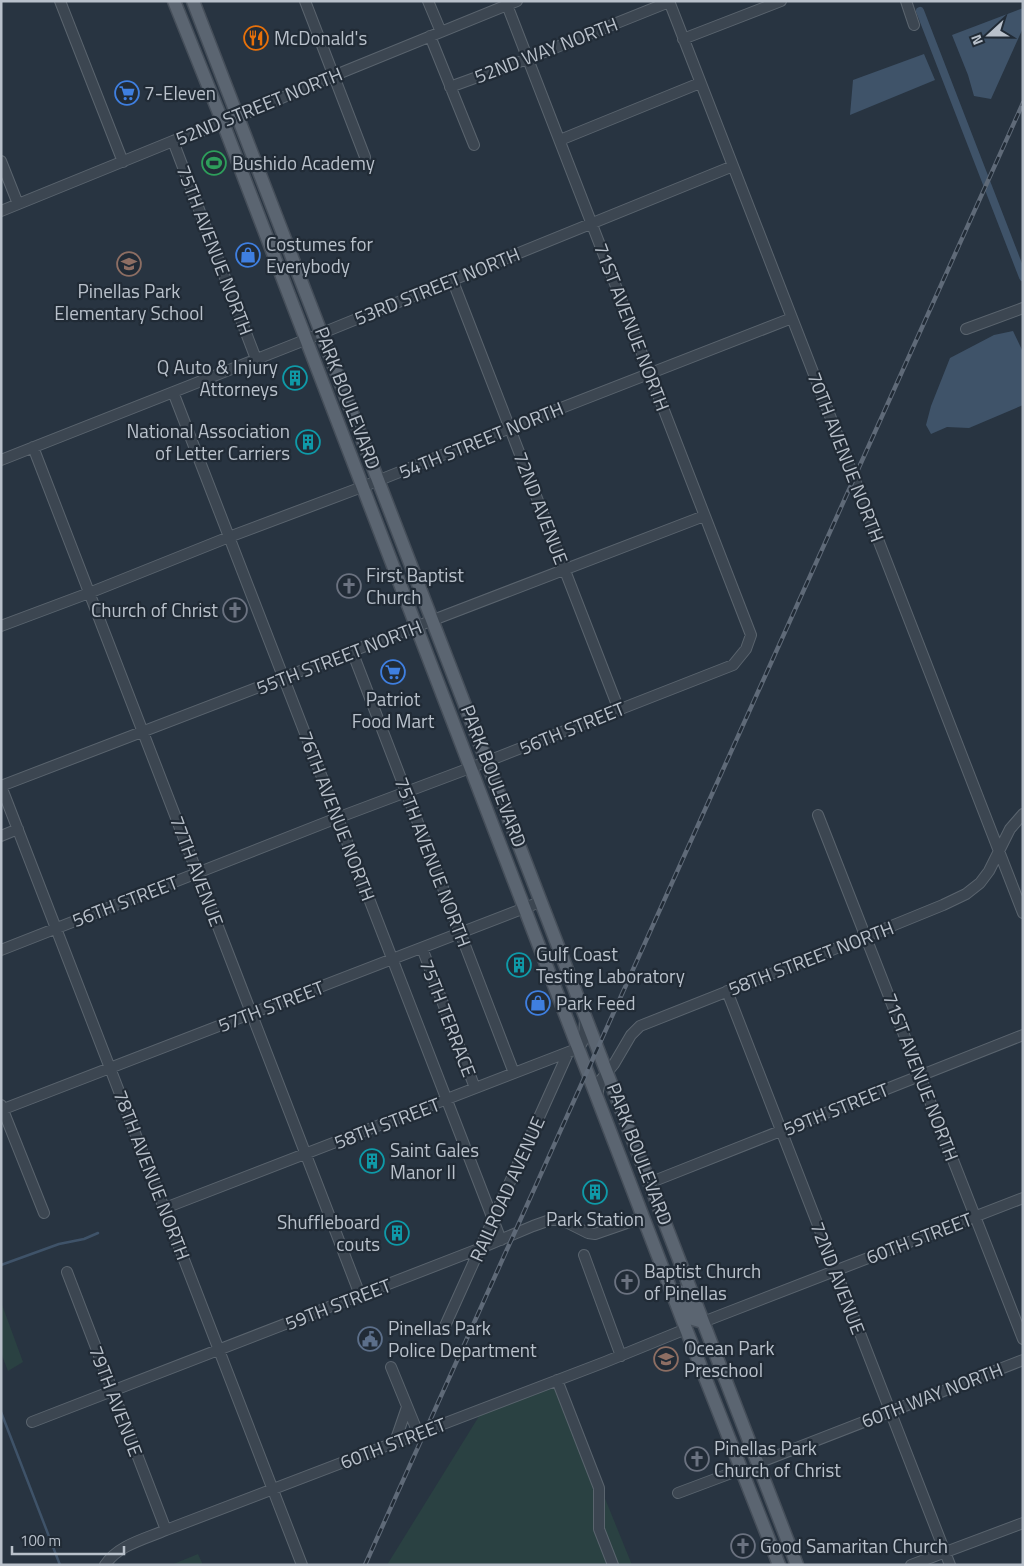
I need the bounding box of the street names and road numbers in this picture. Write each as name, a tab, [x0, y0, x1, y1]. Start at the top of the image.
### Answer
street label: 52ND WAY NORTH	[470, 9, 622, 90]
street label: 52ND STREET NORTH	[171, 59, 347, 152]
street label: 75TH AVENUE NORTH	[170, 161, 261, 339]
street label: 53RD STREET NORTH	[350, 239, 524, 332]
street label: 71ST AVENUE NORTH	[587, 239, 678, 415]
street label: PARK BOULEVARD	[308, 322, 389, 473]
street label: 70TH AVENUE NORTH	[801, 368, 892, 546]
street label: 54TH STREET NORTH	[394, 393, 567, 486]
street label: 72ND AVENUE	[507, 447, 576, 568]
street label: 55TH STREET NORTH	[252, 612, 426, 701]
street label: 56TH STREET	[515, 693, 629, 762]
street label: PARK BOULEVARD	[454, 700, 535, 851]
street label: 76TH AVENUE NORTH	[292, 727, 383, 905]
street label: 75TH AVENUE NORTH	[388, 773, 479, 951]
street label: 77TH AVENUE	[163, 811, 232, 930]
street label: 56TH STREET	[68, 867, 182, 934]
street label: 58TH STREET NORTH	[724, 913, 898, 1002]
street label: 75TH TERRACE	[413, 955, 484, 1081]
street label: 57TH STREET	[214, 972, 328, 1039]
street label: 71ST AVENUE NORTH	[876, 989, 967, 1165]
street label: 59TH STREET	[779, 1074, 893, 1143]
street label: PARK BOULEVARD	[600, 1078, 681, 1229]
street label: 78TH AVENUE NORTH	[107, 1086, 198, 1264]
street label: 58TH STREET	[330, 1089, 444, 1156]
street label: RAILROAD AVENUE	[461, 1111, 552, 1266]
street label: 60TH STREET	[862, 1204, 976, 1271]
street label: 72ND AVENUE	[804, 1217, 873, 1338]
street label: 59TH STREET	[281, 1270, 395, 1337]
street label: 79TH AVENUE	[82, 1341, 151, 1460]
street label: 60TH WAY NORTH	[857, 1354, 1007, 1435]
street label: 60TH STREET	[336, 1409, 450, 1476]

